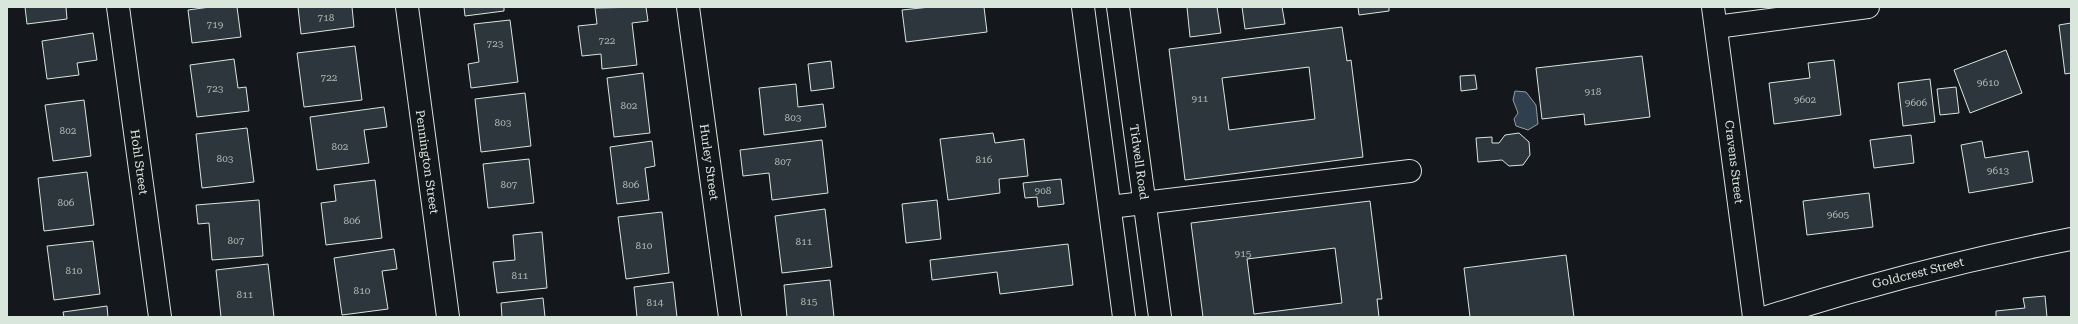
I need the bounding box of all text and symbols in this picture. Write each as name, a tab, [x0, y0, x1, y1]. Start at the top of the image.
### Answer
house number: 718	[318, 12, 335, 23]
house number: 719	[207, 19, 224, 30]
house number: 722	[599, 35, 616, 46]
house number: 723	[487, 38, 504, 49]
house number: 722	[321, 72, 338, 83]
house number: 9610	[1977, 77, 2000, 88]
house number: 723	[207, 83, 224, 94]
house number: 918	[1585, 86, 1602, 97]
house number: 911	[1192, 93, 1209, 104]
house number: 9602	[1794, 94, 1817, 105]
house number: 9606	[1905, 97, 1928, 108]
house number: 802	[621, 100, 638, 111]
street label: Pennington Street	[413, 109, 441, 215]
house number: 803	[785, 112, 802, 123]
house number: 803	[495, 117, 512, 128]
street label: Cravens Street	[1722, 120, 1746, 205]
street label: Hurley Street	[697, 123, 721, 202]
street label: Tidwell Road	[1127, 124, 1151, 201]
house number: 802	[60, 125, 77, 136]
street label: Hohl Street	[127, 128, 151, 196]
house number: 802	[332, 141, 349, 152]
house number: 803	[217, 153, 234, 164]
house number: 816	[976, 154, 993, 165]
house number: 807	[775, 156, 792, 167]
house number: 9613	[1987, 165, 2010, 176]
house number: 807	[501, 179, 518, 190]
house number: 806	[623, 179, 640, 190]
house number: 908	[1035, 185, 1052, 196]
house number: 806	[58, 197, 75, 208]
house number: 9605	[1827, 209, 1850, 220]
house number: 806	[344, 215, 361, 226]
house number: 807	[228, 235, 245, 246]
house number: 811	[796, 236, 813, 247]
house number: 810	[636, 240, 653, 251]
house number: 915	[1235, 248, 1252, 259]
street label: Goldcrest Street	[1871, 255, 1966, 291]
house number: 810	[66, 265, 83, 276]
house number: 811	[512, 270, 529, 281]
house number: 810	[354, 285, 371, 296]
house number: 811	[237, 289, 254, 300]
house number: 815	[801, 296, 818, 307]
house number: 814	[647, 297, 664, 308]

